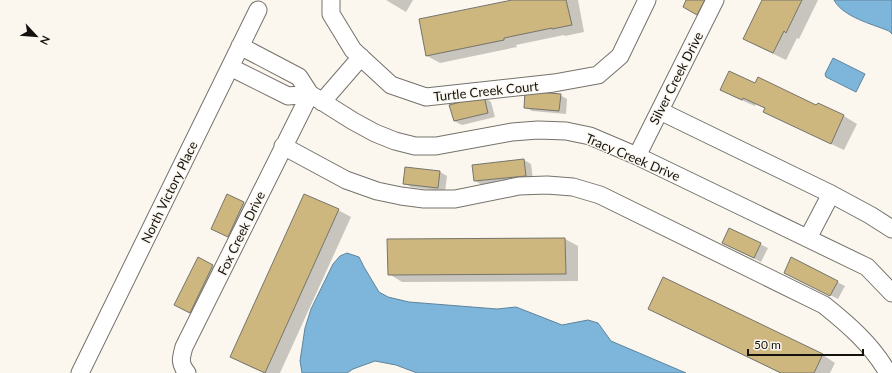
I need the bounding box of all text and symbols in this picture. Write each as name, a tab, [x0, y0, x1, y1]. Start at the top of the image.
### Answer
north arrow	[16, 16, 56, 56]
street label: Silver Creek Drive	[646, 29, 706, 127]
text: N	[38, 34, 53, 47]
street label: Turtle Creek Court	[433, 77, 540, 104]
street label: Tracy Creek Drive	[583, 130, 683, 184]
street label: North Victory Place	[137, 138, 201, 246]
street label: Fox Creek Drive	[214, 188, 268, 278]
scale bar	[748, 331, 863, 357]
text: 50 m	[754, 337, 781, 352]

